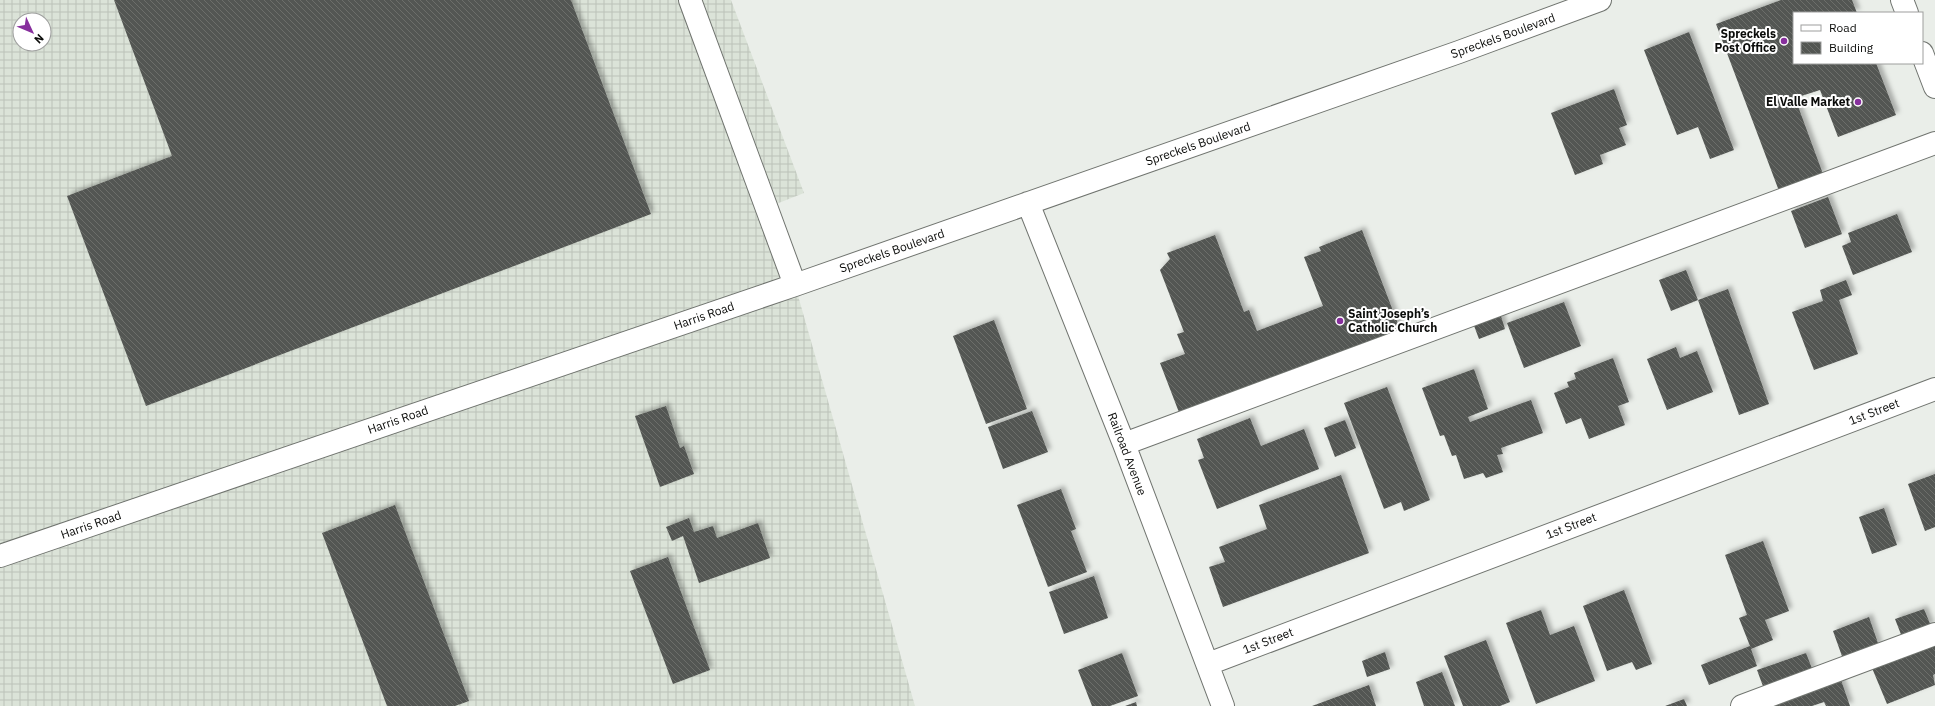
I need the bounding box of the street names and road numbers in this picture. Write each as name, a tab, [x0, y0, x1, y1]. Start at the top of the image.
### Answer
street label: Spreckels Boulevard	[1448, 10, 1557, 61]
street label: Spreckels Boulevard	[1143, 118, 1252, 169]
street label: Spreckels Boulevard	[837, 225, 946, 276]
street label: Harris Road	[672, 298, 736, 333]
street label: 1st Street	[1846, 395, 1901, 428]
street label: Harris Road	[366, 402, 430, 437]
street label: Railroad Avenue	[1105, 410, 1150, 498]
street label: Harris Road	[59, 507, 123, 542]
street label: 1st Street	[1543, 509, 1598, 542]
street label: 1st Street	[1240, 624, 1295, 657]

